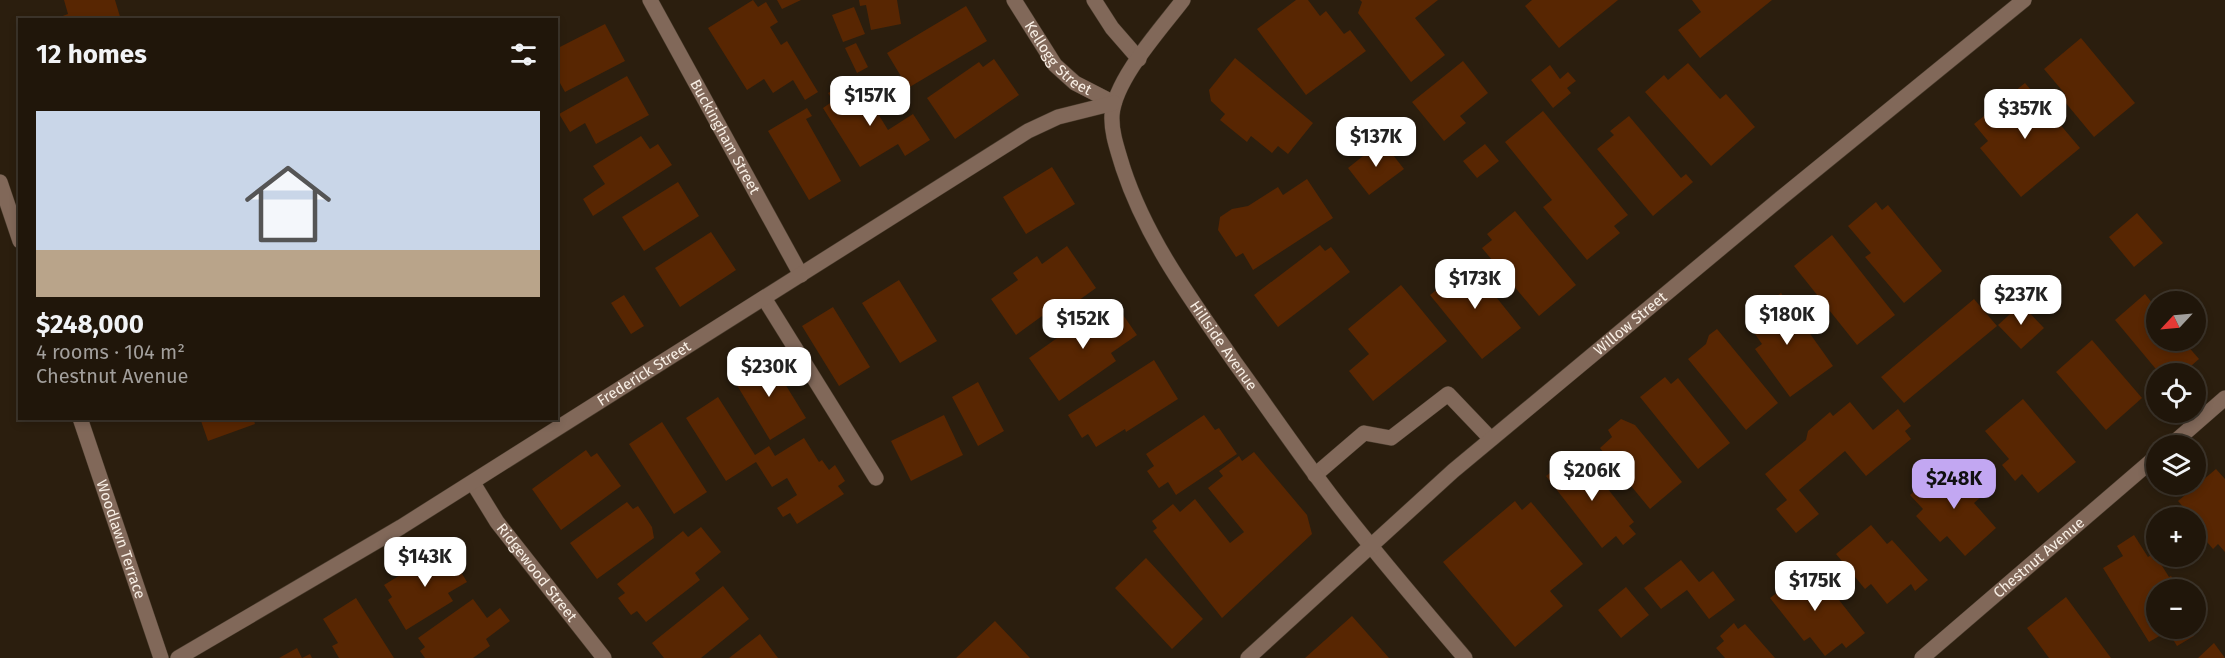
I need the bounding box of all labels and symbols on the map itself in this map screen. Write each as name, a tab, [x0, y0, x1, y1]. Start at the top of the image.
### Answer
street label: Kellogg Street	[1021, 18, 1095, 99]
street label: Buckingham Street	[686, 76, 764, 198]
pin: $157K	[828, 76, 912, 127]
pin: $357K	[1983, 89, 2067, 140]
pin: $137K	[1334, 117, 1418, 168]
pin: $173K	[1433, 259, 1517, 310]
pin: $237K	[1979, 275, 2063, 326]
street label: Willow Street	[1590, 288, 1671, 359]
north arrow	[2146, 291, 2206, 351]
pin: $180K	[1745, 295, 1829, 346]
street label: Hillside Avenue	[1186, 297, 1261, 394]
pin: $152K	[1041, 299, 1125, 350]
street label: Frederick Street	[594, 337, 695, 410]
pin: $230K	[727, 347, 811, 398]
pin: $206K	[1550, 451, 1634, 502]
pin: $248K	[1912, 459, 1996, 510]
street label: Woodlawn Terrace	[93, 478, 149, 601]
street label: Chestnut Avenue	[1990, 513, 2088, 602]
street label: Ridgewood Street	[493, 520, 581, 626]
pin: $143K	[383, 537, 467, 588]
pin: $175K	[1773, 561, 1857, 612]

